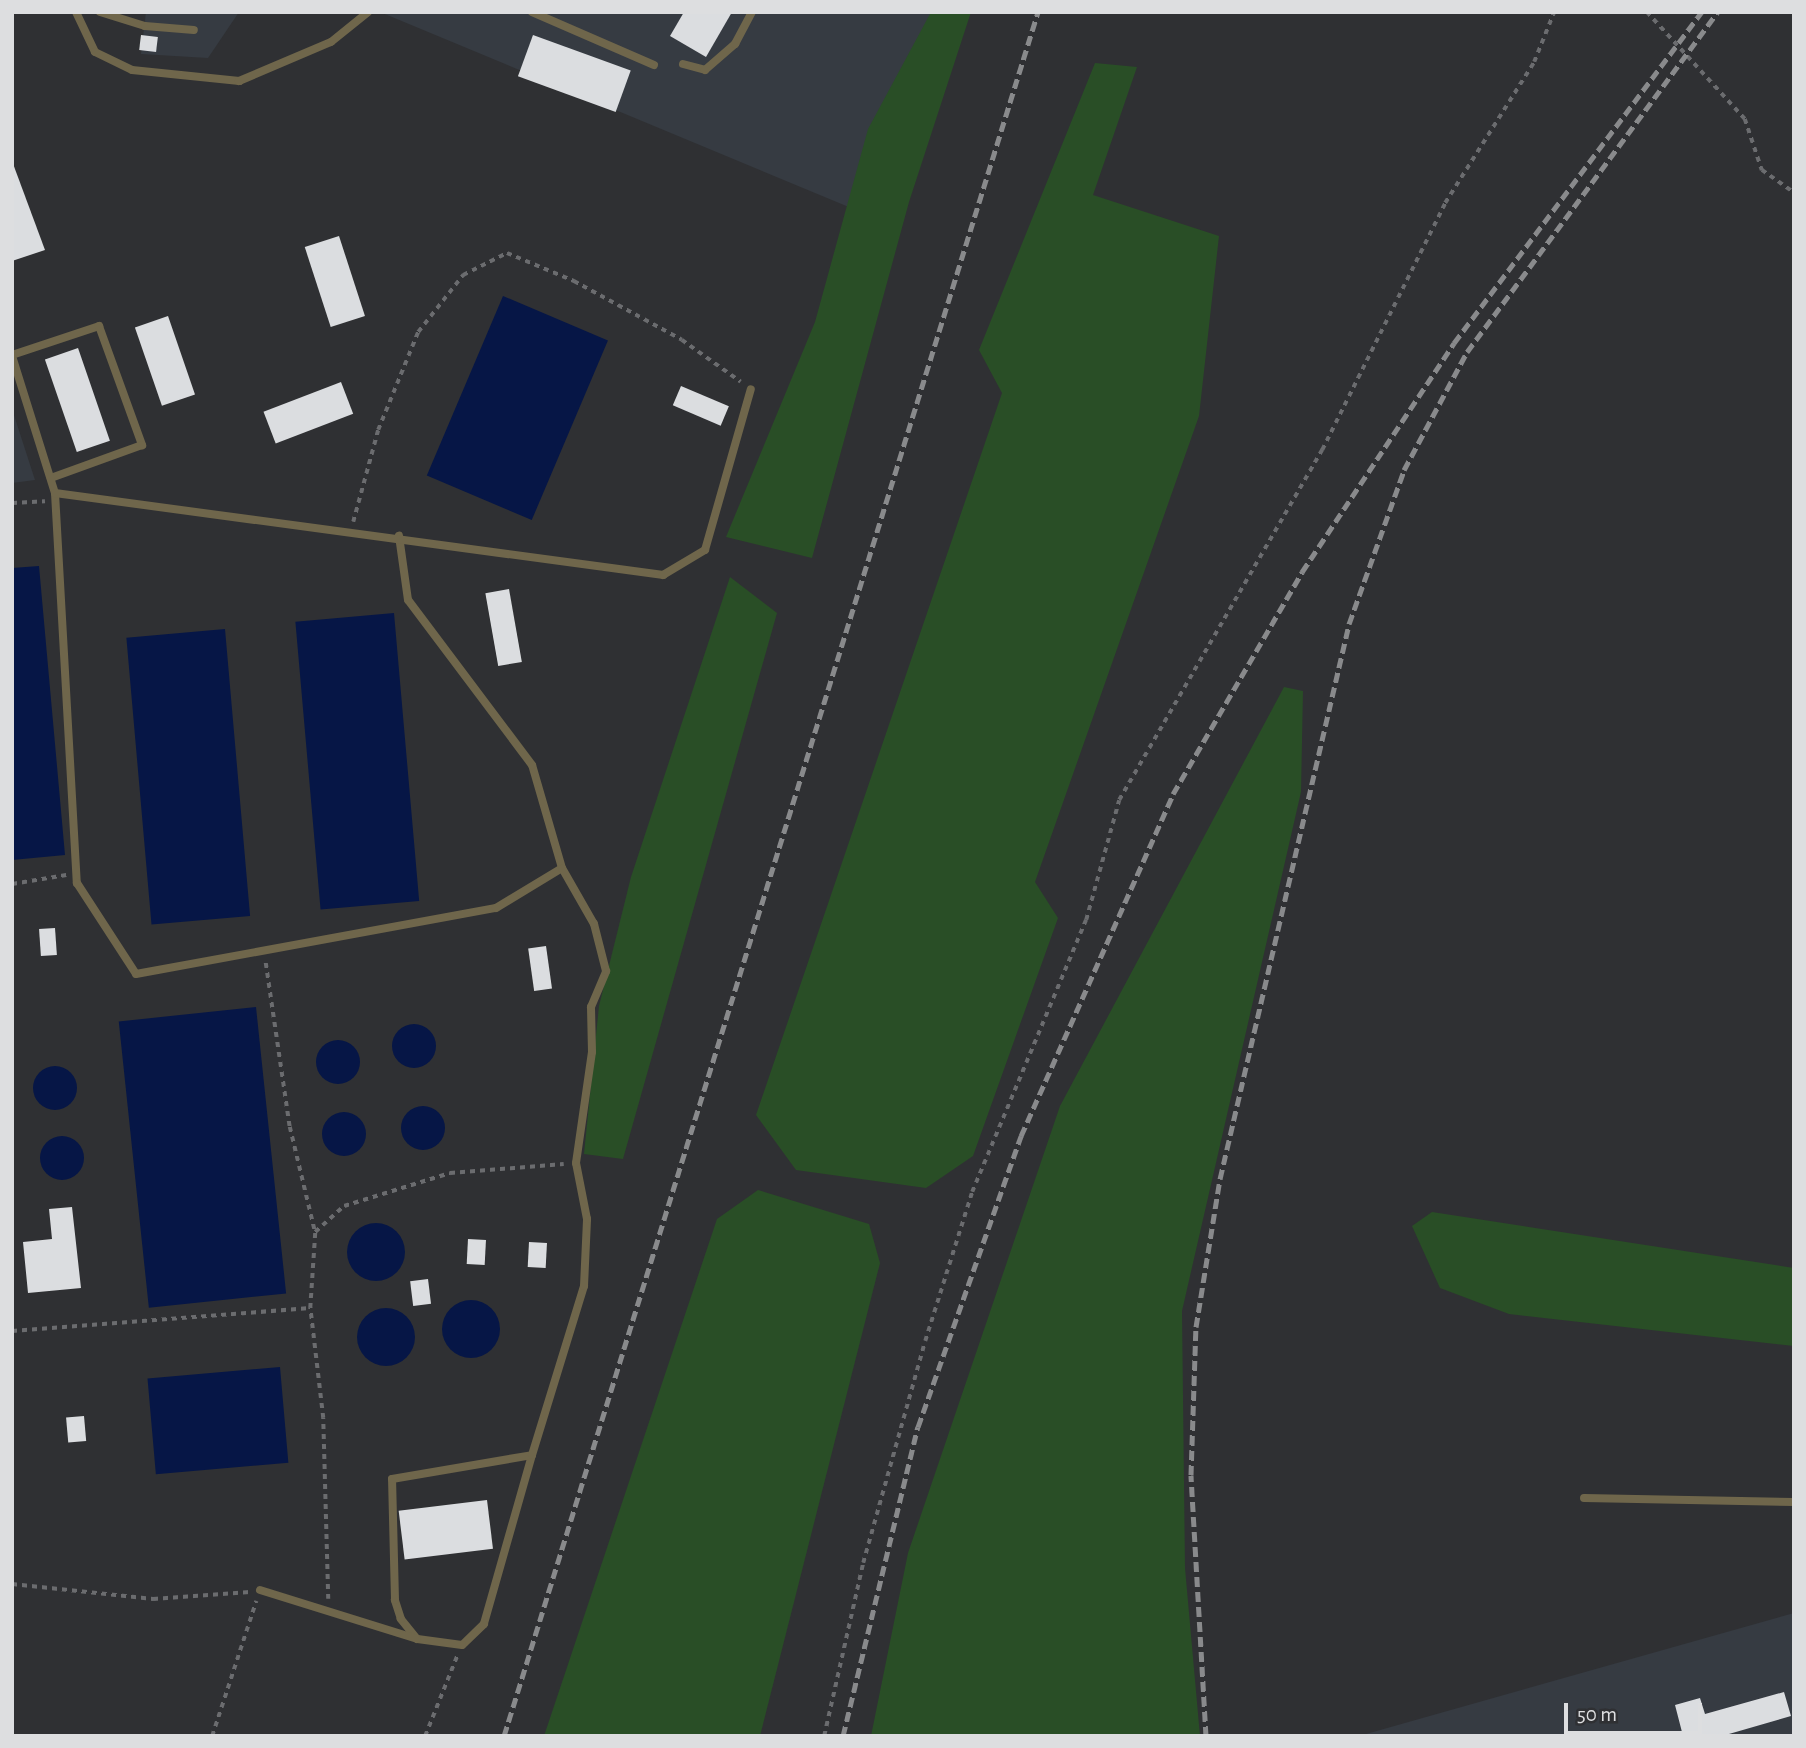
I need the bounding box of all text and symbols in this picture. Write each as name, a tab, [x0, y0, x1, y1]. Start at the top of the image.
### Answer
scale bar	[1568, 1688, 1706, 1732]
text: 50 m	[1577, 1704, 1617, 1725]

